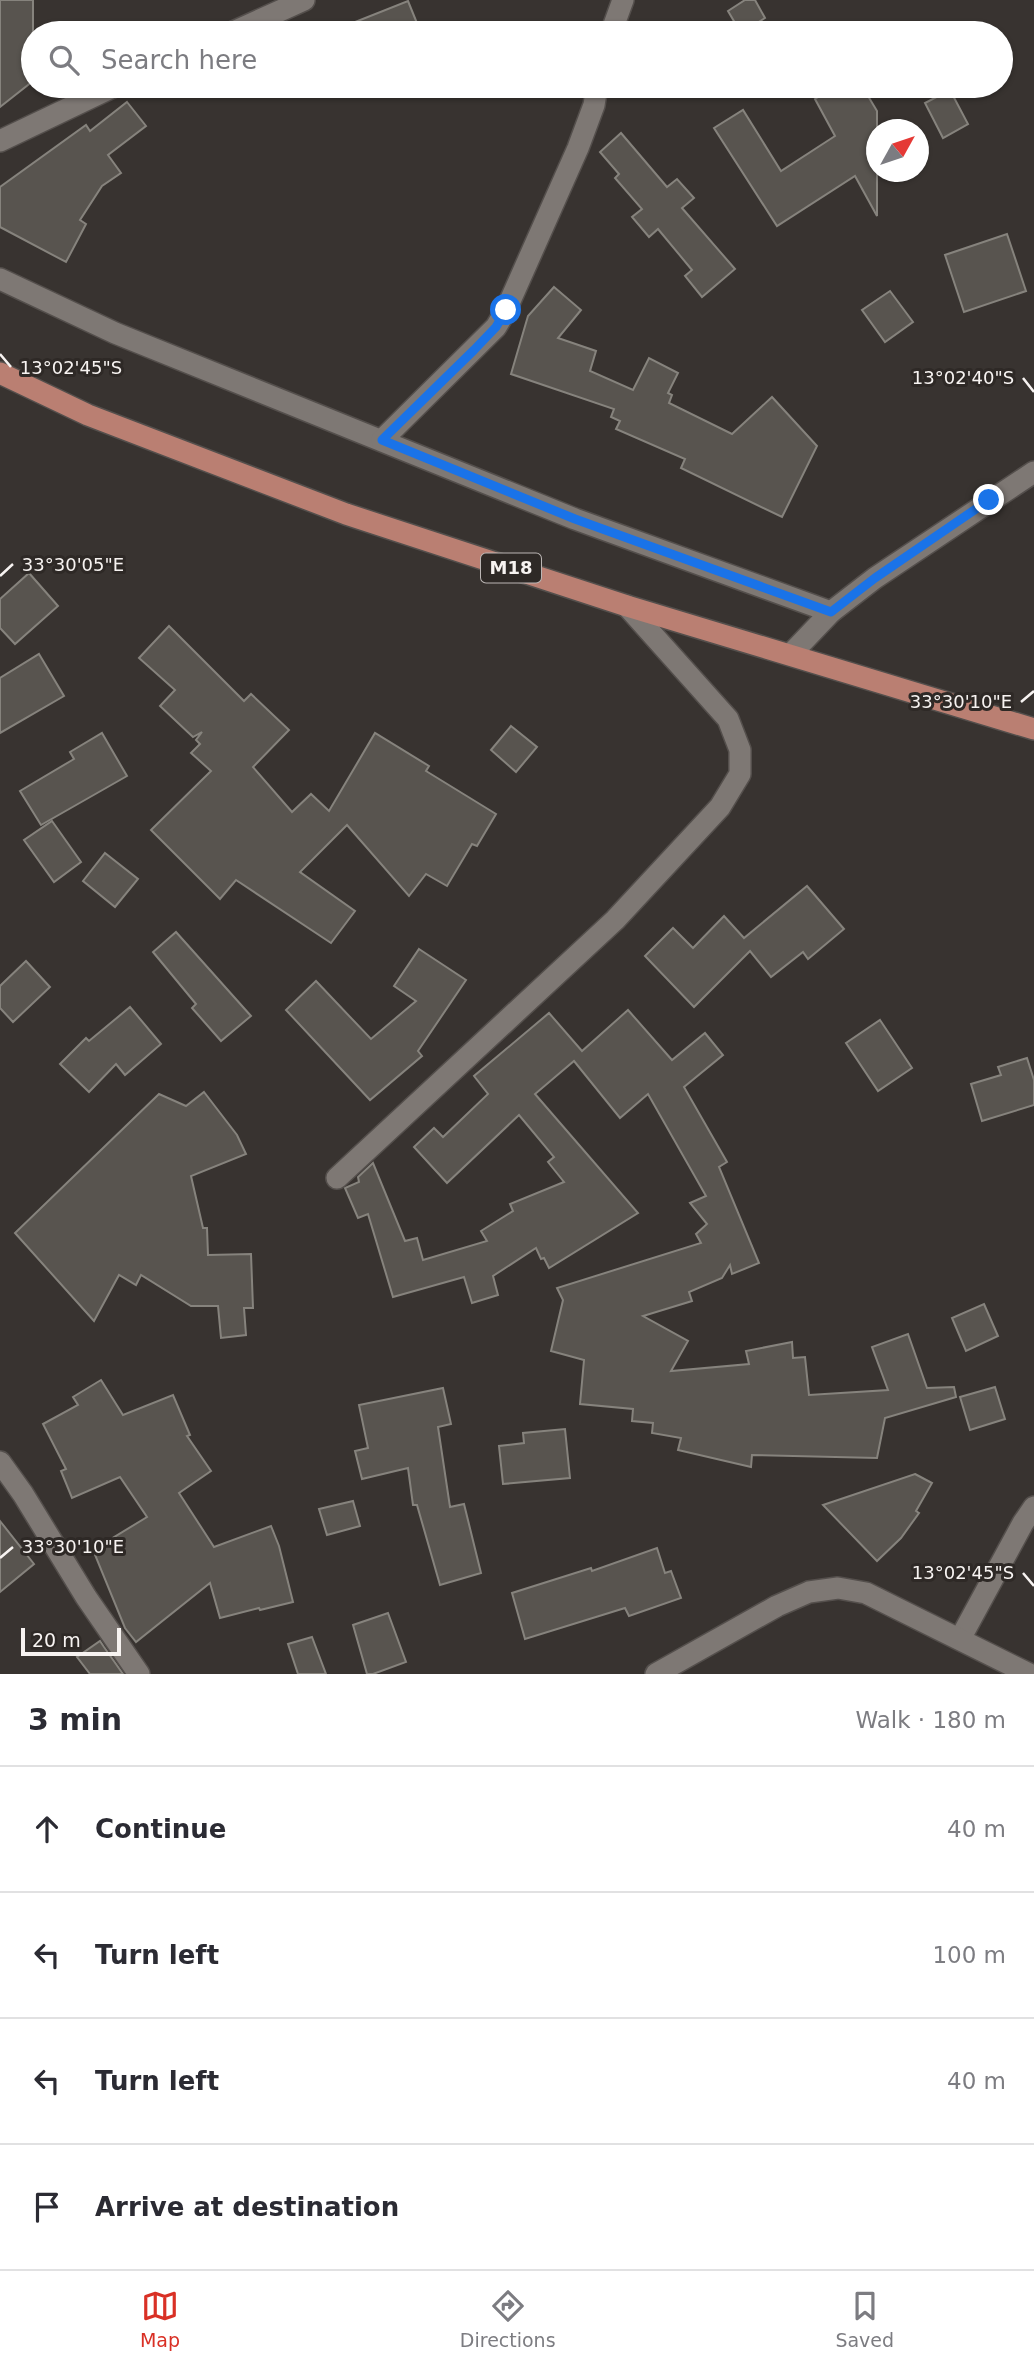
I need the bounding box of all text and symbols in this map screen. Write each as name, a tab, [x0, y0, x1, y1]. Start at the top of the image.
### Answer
search box	[21, 21, 1013, 98]
icon: search	[45, 41, 83, 79]
text: Search here	[101, 45, 257, 75]
north arrow	[866, 119, 929, 182]
route start	[490, 294, 521, 325]
text: 13°02'45"S	[20, 357, 122, 378]
text: 13°02'40"S	[912, 367, 1014, 388]
route end	[973, 484, 1004, 515]
text: 33°30'05"E	[22, 554, 124, 575]
road number: M18	[481, 554, 541, 582]
text: 33°30'10"E	[910, 691, 1012, 712]
text: 33°30'10"E	[22, 1536, 124, 1557]
text: 13°02'45"S	[912, 1562, 1014, 1583]
scale bar	[21, 1625, 121, 1657]
text: 20 m	[32, 1629, 81, 1651]
text: 3 min	[28, 1702, 122, 1737]
text: Walk · 180 m	[855, 1707, 1006, 1733]
icon: ahead	[28, 1810, 66, 1848]
text: Continue	[95, 1814, 226, 1844]
text: 40 m	[947, 1816, 1006, 1842]
icon: left	[28, 1936, 66, 1974]
text: Turn left	[95, 1940, 219, 1970]
text: 100 m	[932, 1942, 1006, 1968]
icon: left	[28, 2062, 66, 2100]
text: Turn left	[95, 2066, 219, 2096]
text: 40 m	[947, 2068, 1006, 2094]
icon: arrive	[28, 2188, 66, 2226]
text: Arrive at destination	[95, 2192, 399, 2222]
tab: Map	[140, 2287, 180, 2351]
tab: Directions	[460, 2287, 556, 2351]
tab: Saved	[835, 2287, 894, 2351]

